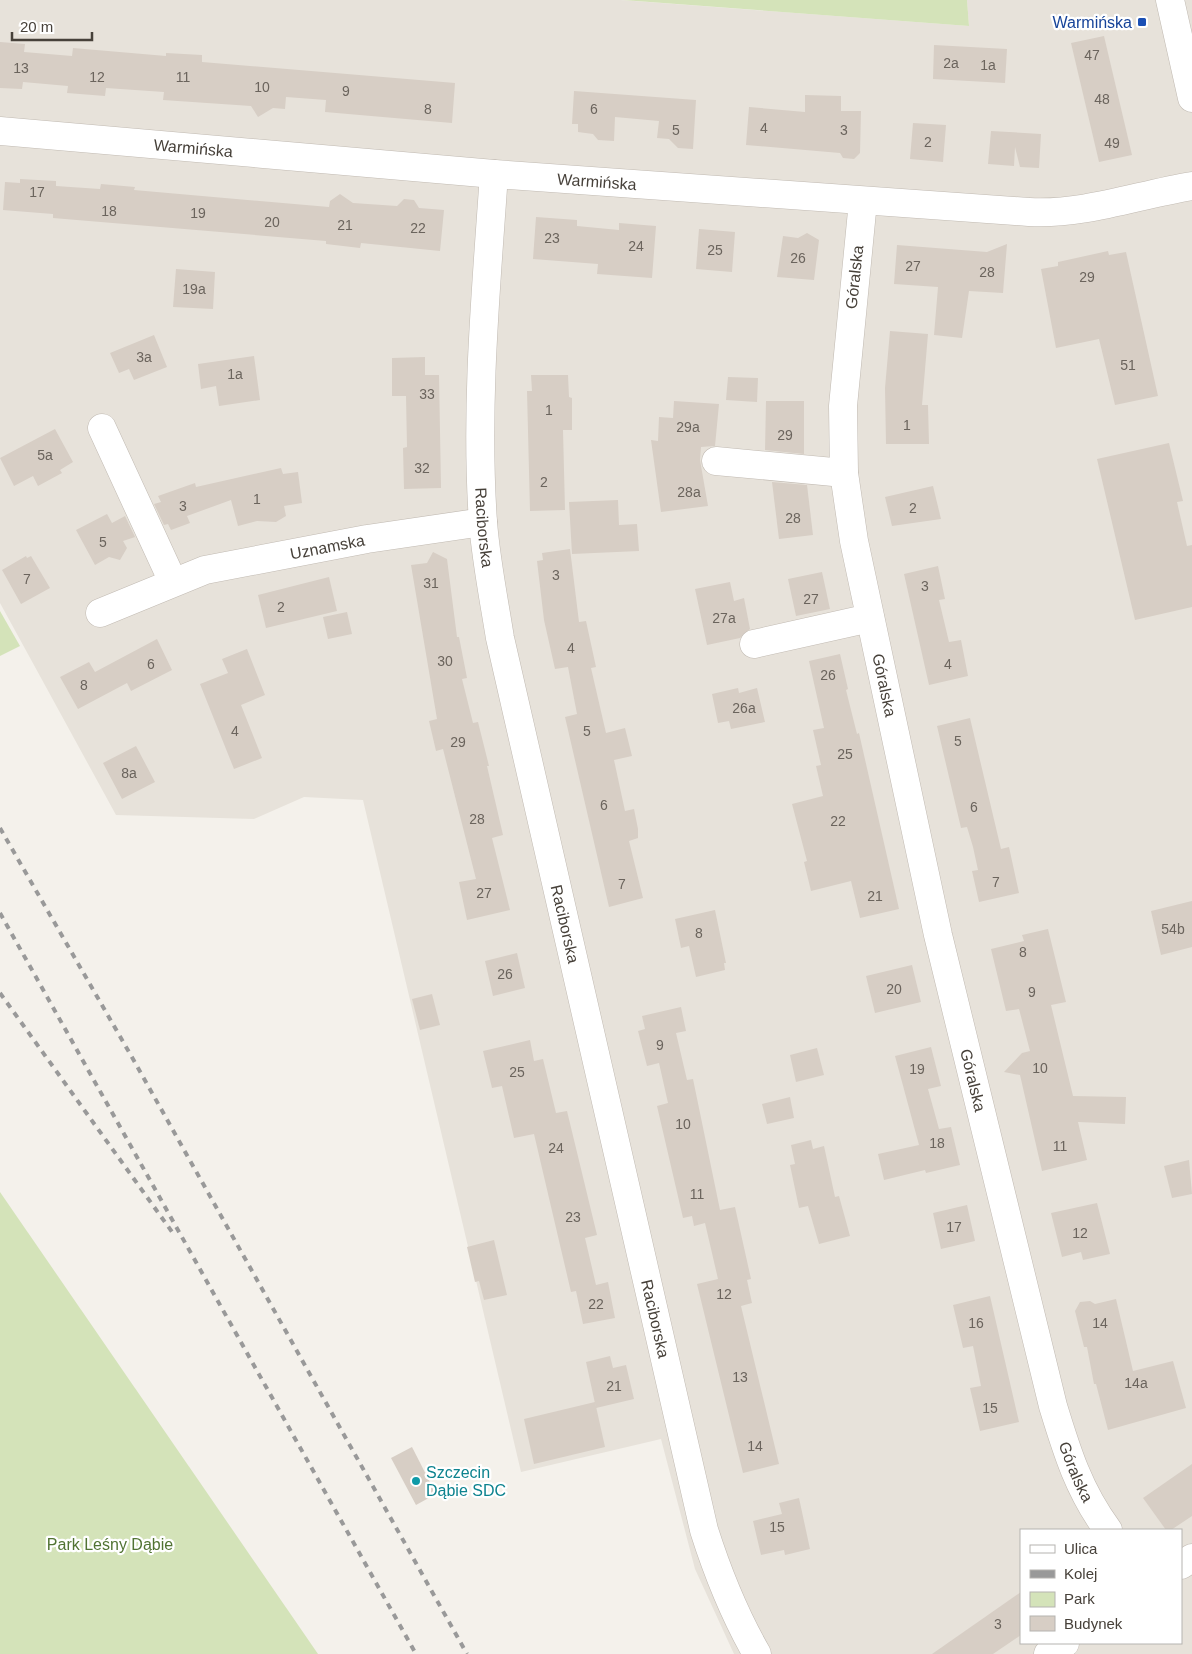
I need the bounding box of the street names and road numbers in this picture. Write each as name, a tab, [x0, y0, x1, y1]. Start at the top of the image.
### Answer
street label: Warmińska	[153, 136, 234, 160]
street label: Warmińska	[557, 171, 637, 193]
street label: Góralska	[843, 244, 866, 310]
street label: Raciborska	[472, 487, 496, 569]
street label: Uznamska	[289, 532, 366, 563]
street label: Góralska	[869, 652, 899, 718]
street label: Raciborska	[548, 883, 582, 965]
street label: Góralska	[957, 1047, 989, 1114]
street label: Raciborska	[638, 1278, 672, 1360]
street label: Góralska	[1056, 1439, 1096, 1505]

